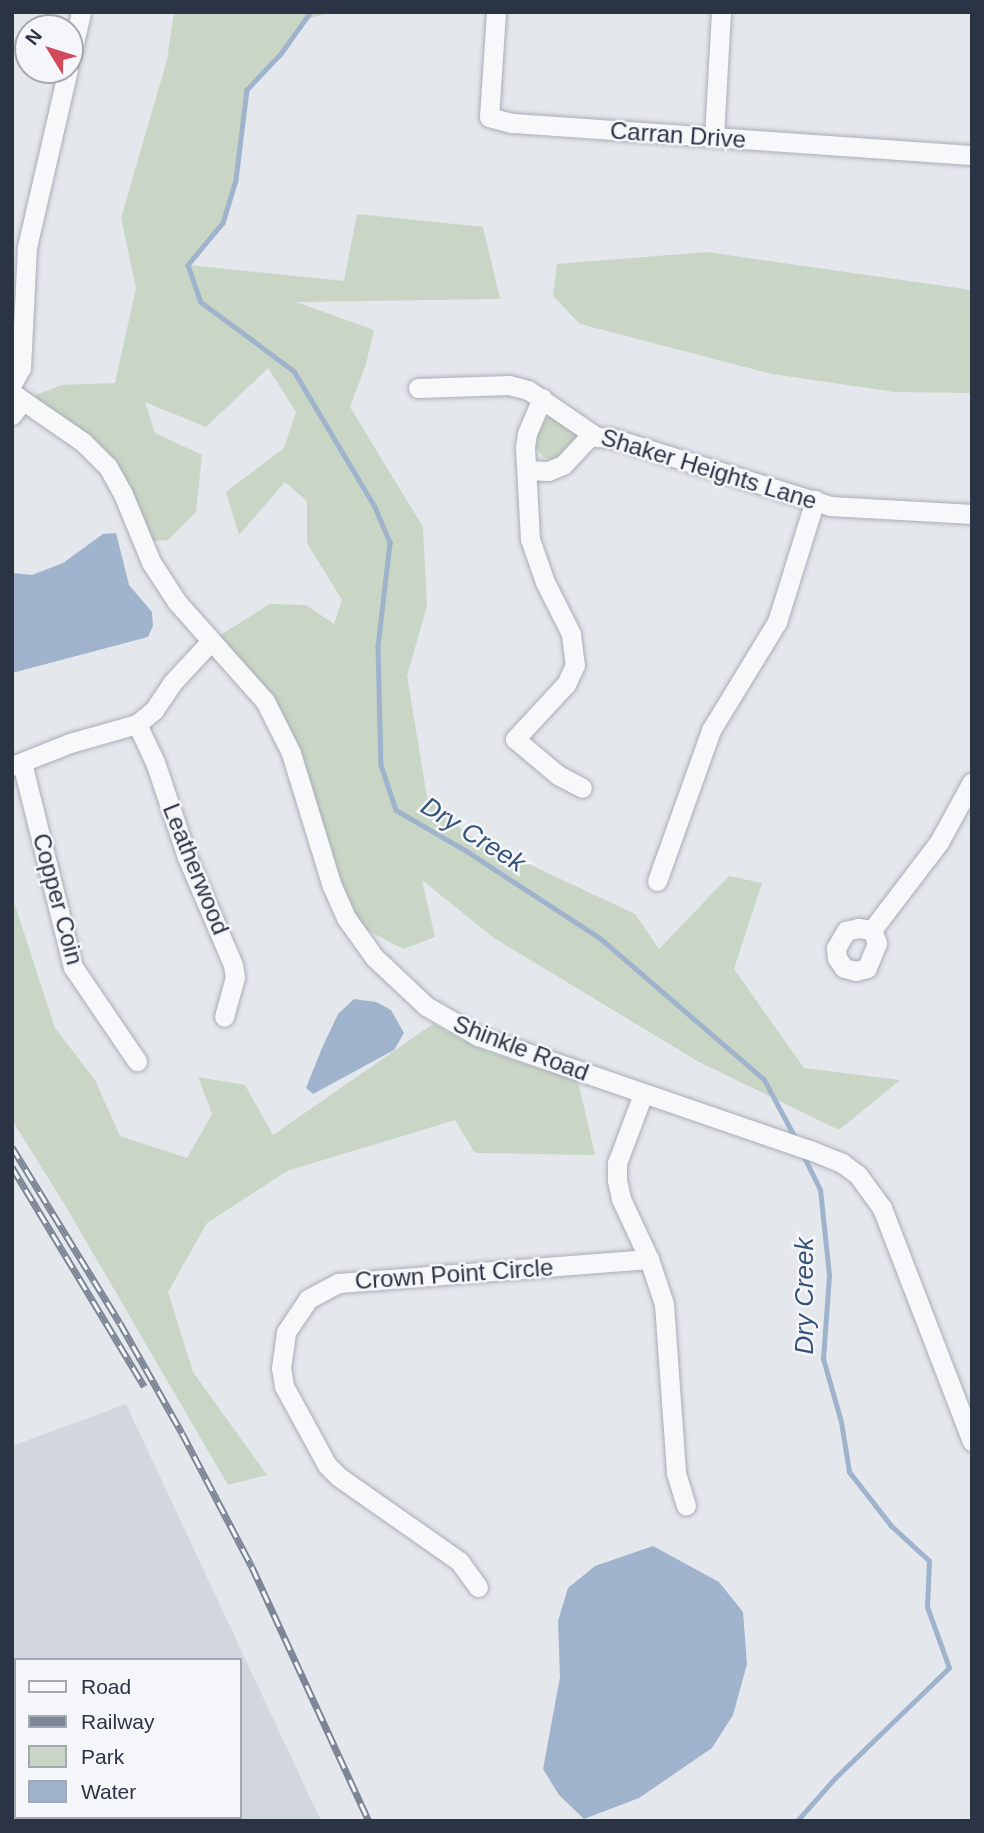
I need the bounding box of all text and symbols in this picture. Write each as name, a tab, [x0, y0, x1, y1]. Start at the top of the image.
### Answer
north arrow	[14, 14, 84, 84]
text: N	[21, 25, 46, 49]
street label: Carran Drive	[609, 116, 747, 154]
street label: Shaker Heights Lane	[598, 422, 820, 516]
water label: Dry Creek	[415, 791, 531, 879]
street label: Leatherwood	[157, 799, 235, 939]
street label: Copper Coin	[27, 830, 89, 968]
street label: Shinkle Road	[449, 1009, 593, 1087]
water label: Dry Creek	[789, 1237, 821, 1355]
street label: Crown Point Circle	[354, 1253, 554, 1295]
legend	[14, 1658, 242, 1819]
text: Road	[81, 1675, 131, 1698]
text: Railway	[81, 1710, 155, 1733]
text: Park	[81, 1745, 124, 1768]
text: Water	[81, 1780, 136, 1803]

